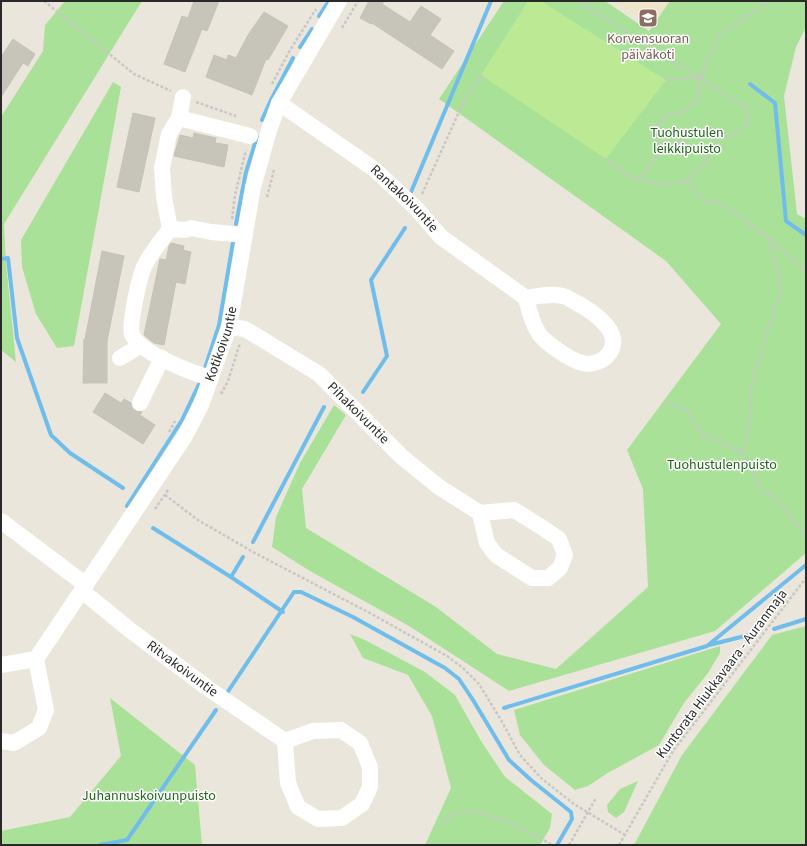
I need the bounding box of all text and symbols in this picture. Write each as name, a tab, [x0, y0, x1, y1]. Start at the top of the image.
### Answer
school or university icon: Korvensuoran päiväkoti	[637, 7, 659, 29]
place label: Korvensuoran päiväkoti	[607, 29, 689, 65]
park label: Tuohustulen leikkipuisto	[650, 123, 724, 159]
street label: Rantakoivuntie	[366, 160, 443, 237]
street label: Kotikoivuntie	[200, 305, 242, 385]
street label: Pihakoivuntie	[322, 377, 394, 449]
park label: Tuohustulenpuisto	[667, 455, 777, 475]
street label: Kuntorata Hiukkavaara - Auranmaja	[652, 585, 792, 763]
street label: Ritvakoivuntie	[142, 636, 222, 702]
park label: Juhannuskoivunpuisto	[82, 786, 216, 806]

